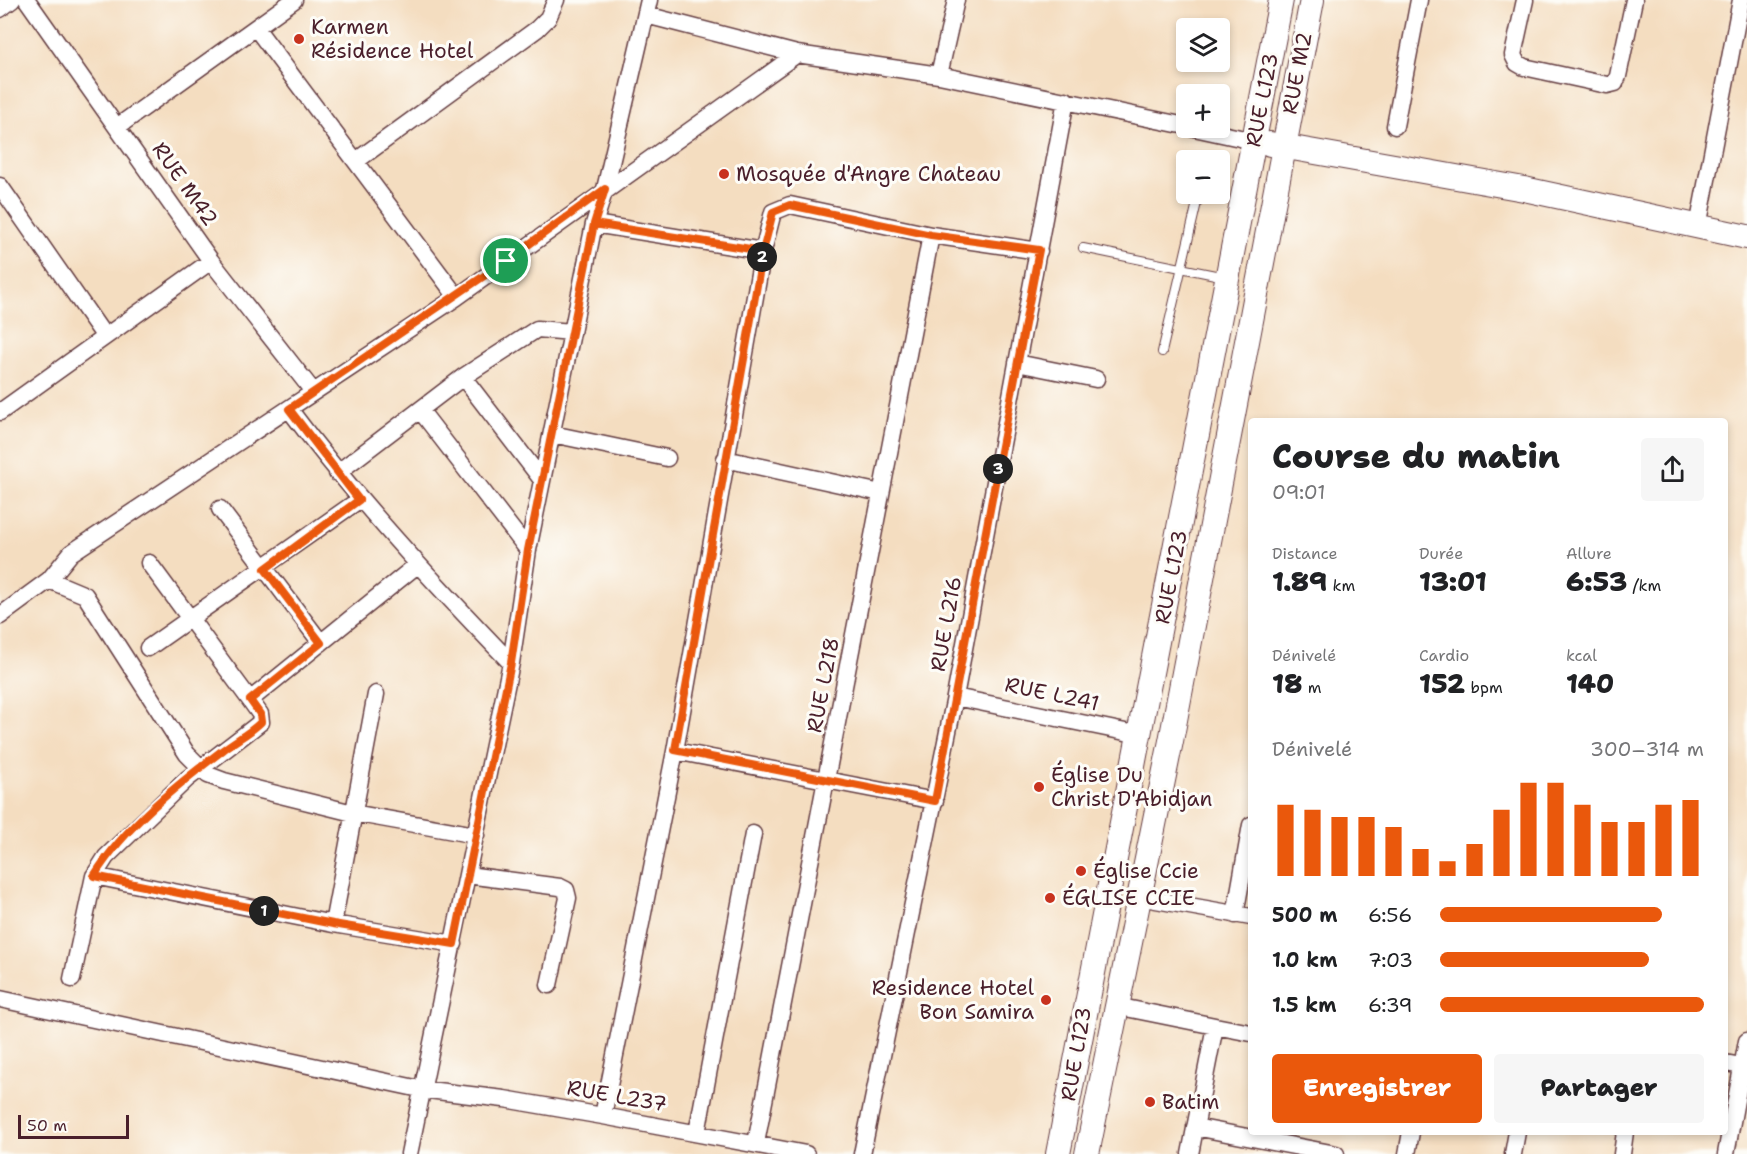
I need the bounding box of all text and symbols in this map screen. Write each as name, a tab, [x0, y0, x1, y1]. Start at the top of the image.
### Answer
place label: Karmen Résidence Hotel	[311, 13, 474, 65]
map controls	[1176, 18, 1230, 204]
button: layers	[1176, 18, 1230, 72]
street label: RUE M2	[1275, 29, 1319, 117]
marker: Karmen Résidence Hotel	[292, 32, 306, 46]
street label: RUE L123	[1239, 51, 1285, 149]
button: +	[1176, 84, 1230, 138]
street label: RUE M42	[146, 136, 224, 232]
button: −	[1176, 150, 1230, 204]
place label: Mosquée d'Angre Chateau	[736, 160, 1001, 188]
marker: Mosquée d'Angre Chateau	[717, 167, 731, 181]
pin	[480, 235, 531, 286]
pin: 2	[747, 242, 777, 272]
icon: arrive	[489, 244, 522, 277]
text: 2	[756, 246, 768, 267]
text: Course du matin	[1272, 434, 1560, 479]
button: share	[1641, 438, 1704, 501]
pin: 3	[983, 454, 1013, 484]
text: 3	[992, 458, 1004, 479]
text: 09:01	[1272, 479, 1326, 505]
street label: RUE L123	[1148, 528, 1194, 626]
text: Distance	[1272, 543, 1338, 564]
text: Durée	[1419, 543, 1463, 564]
text: Allure	[1566, 543, 1612, 564]
text: 1.89	[1272, 564, 1327, 599]
text: 13:01	[1419, 564, 1487, 599]
text: 6:53	[1566, 564, 1627, 599]
street label: RUE L216	[924, 574, 968, 674]
text: km	[1327, 575, 1355, 596]
text: /km	[1627, 575, 1661, 596]
street label: RUE L218	[800, 635, 846, 735]
text: Dénivelé	[1272, 645, 1336, 666]
text: Cardio	[1419, 645, 1469, 666]
text: kcal	[1566, 645, 1597, 666]
text: 18	[1272, 666, 1302, 701]
text: 152	[1419, 666, 1465, 701]
text: 140	[1566, 666, 1614, 701]
street label: RUE L241	[1002, 670, 1102, 718]
text: m	[1302, 677, 1322, 698]
text: bpm	[1465, 677, 1503, 698]
text: Dénivelé	[1272, 736, 1352, 762]
text: 300–314 m	[1590, 736, 1704, 762]
place label: Église Du Christ D'Abidjan	[1051, 760, 1213, 813]
marker: Église Du Christ D'Abidjan	[1032, 780, 1046, 794]
place label: Église Ccie	[1093, 856, 1199, 885]
marker: Église Ccie	[1074, 864, 1088, 878]
place label: ÉGLISE CCIE	[1062, 883, 1195, 912]
marker: ÉGLISE CCIE	[1043, 891, 1057, 905]
pin: 1	[249, 896, 279, 926]
text: 1	[260, 900, 268, 921]
text: 500 m	[1272, 902, 1338, 928]
text: 6:56	[1368, 902, 1412, 928]
text: 1.0 km	[1272, 947, 1337, 973]
text: 7:03	[1368, 947, 1413, 973]
place label: Residence Hotel Bon Samira	[872, 974, 1035, 1026]
text: 1.5 km	[1272, 992, 1336, 1018]
text: 6:39	[1368, 992, 1413, 1018]
marker: Residence Hotel Bon Samira	[1039, 993, 1053, 1007]
street label: RUE L123	[1054, 1005, 1098, 1103]
button: Enregistrer	[1272, 1054, 1482, 1123]
button: Partager	[1494, 1054, 1704, 1123]
street label: RUE L237	[565, 1073, 669, 1119]
place label: Batim	[1162, 1088, 1219, 1116]
marker: Batim	[1143, 1095, 1157, 1109]
scale bar	[18, 1112, 129, 1140]
text: 50 m	[27, 1115, 67, 1136]

